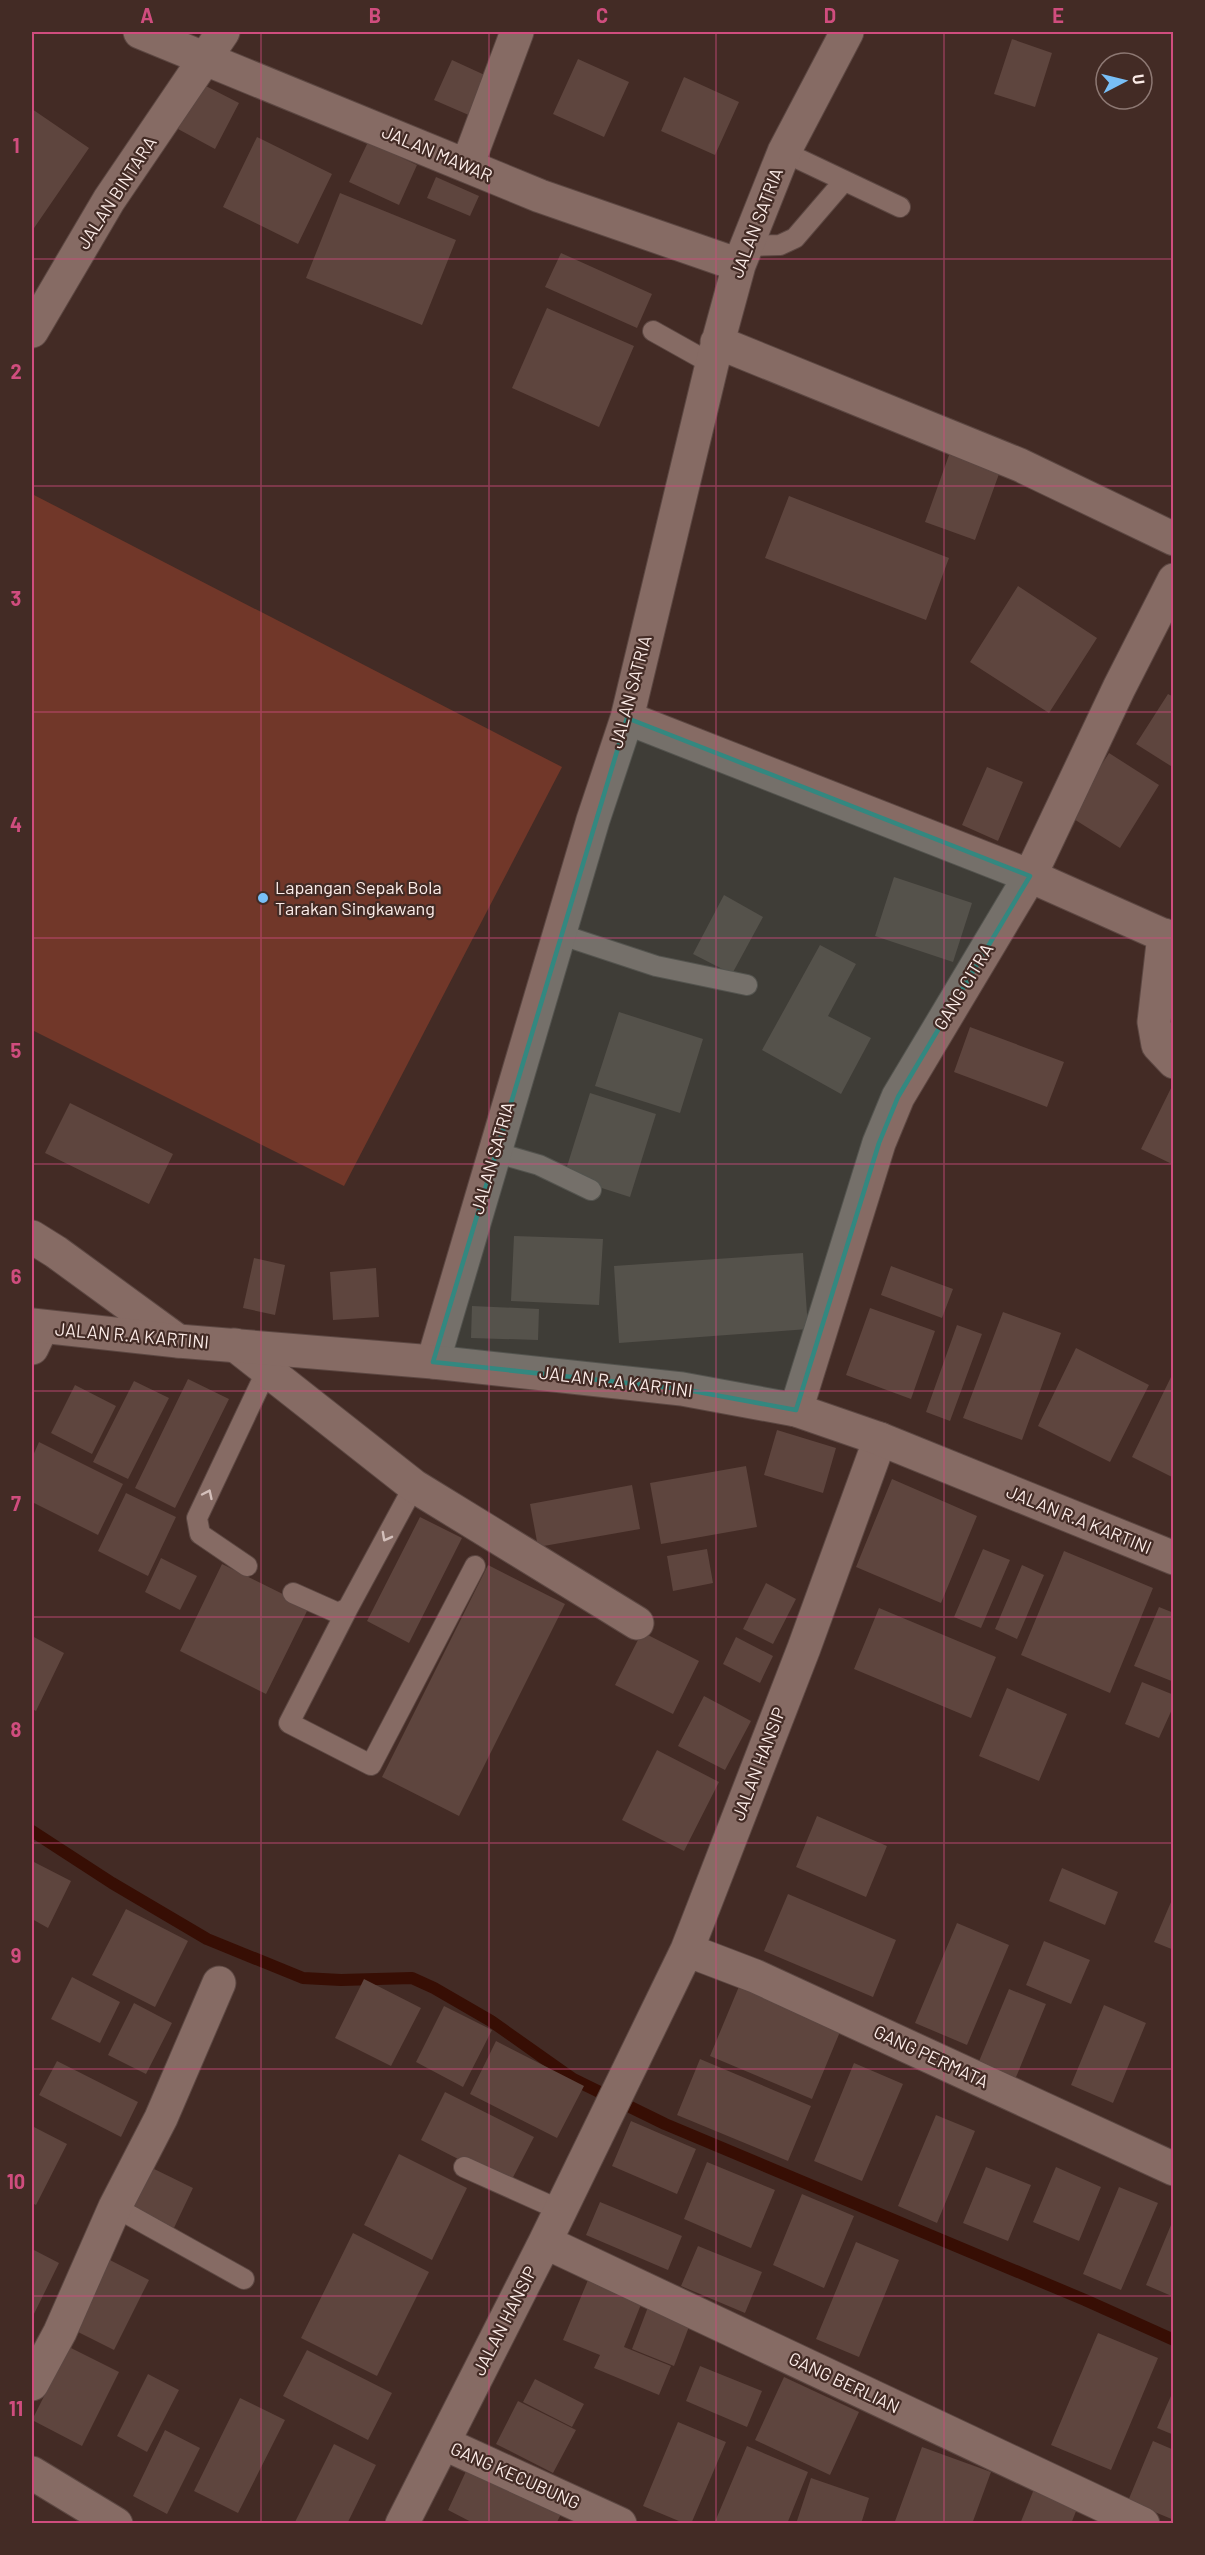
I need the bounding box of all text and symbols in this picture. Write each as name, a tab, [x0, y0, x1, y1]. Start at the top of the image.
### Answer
text: A	[140, 3, 154, 27]
text: B	[369, 3, 381, 27]
text: C	[596, 3, 608, 27]
text: D	[824, 3, 836, 27]
text: E	[1052, 3, 1064, 27]
north arrow	[1094, 51, 1154, 111]
text: U	[1129, 73, 1149, 85]
street label: JALAN MAWAR	[379, 120, 496, 186]
street label: JALAN BINTARA	[72, 132, 161, 253]
text: 1	[12, 133, 20, 157]
street label: JALAN SATRIA	[725, 165, 787, 281]
text: 2	[10, 359, 22, 383]
text: 3	[11, 586, 21, 610]
street label: JALAN SATRIA	[604, 633, 656, 751]
text: 4	[10, 812, 22, 836]
place label: Lapangan Sepak Bola Tarakan Singkawang	[275, 876, 442, 919]
marker: Lapangan Sepak Bola Tarakan Singkawang	[256, 891, 270, 905]
street label: GANG CITRA	[929, 939, 998, 1034]
text: 5	[11, 1038, 22, 1062]
street label: JALAN SATRIA	[465, 1099, 519, 1216]
text: 6	[11, 1264, 22, 1288]
street label: JALAN R.A KARTINI	[54, 1317, 210, 1353]
street label: JALAN R.A KARTINI	[538, 1361, 694, 1401]
street label: JALAN R.A KARTINI	[1004, 1480, 1155, 1558]
one-way arrow	[200, 1489, 212, 1500]
text: 7	[11, 1491, 21, 1515]
one-way arrow	[382, 1531, 393, 1542]
street label: JALAN HANSIP	[726, 1704, 790, 1823]
text: 8	[11, 1717, 22, 1741]
text: 9	[11, 1943, 21, 1967]
street label: GANG PERMATA	[871, 2020, 992, 2092]
text: 10	[7, 2169, 25, 2193]
street label: JALAN HANSIP	[467, 2262, 541, 2379]
street label: GANG BERLIAN	[785, 2347, 903, 2417]
text: 11	[9, 2396, 23, 2420]
street label: GANG KECUBUNG	[447, 2437, 584, 2513]

